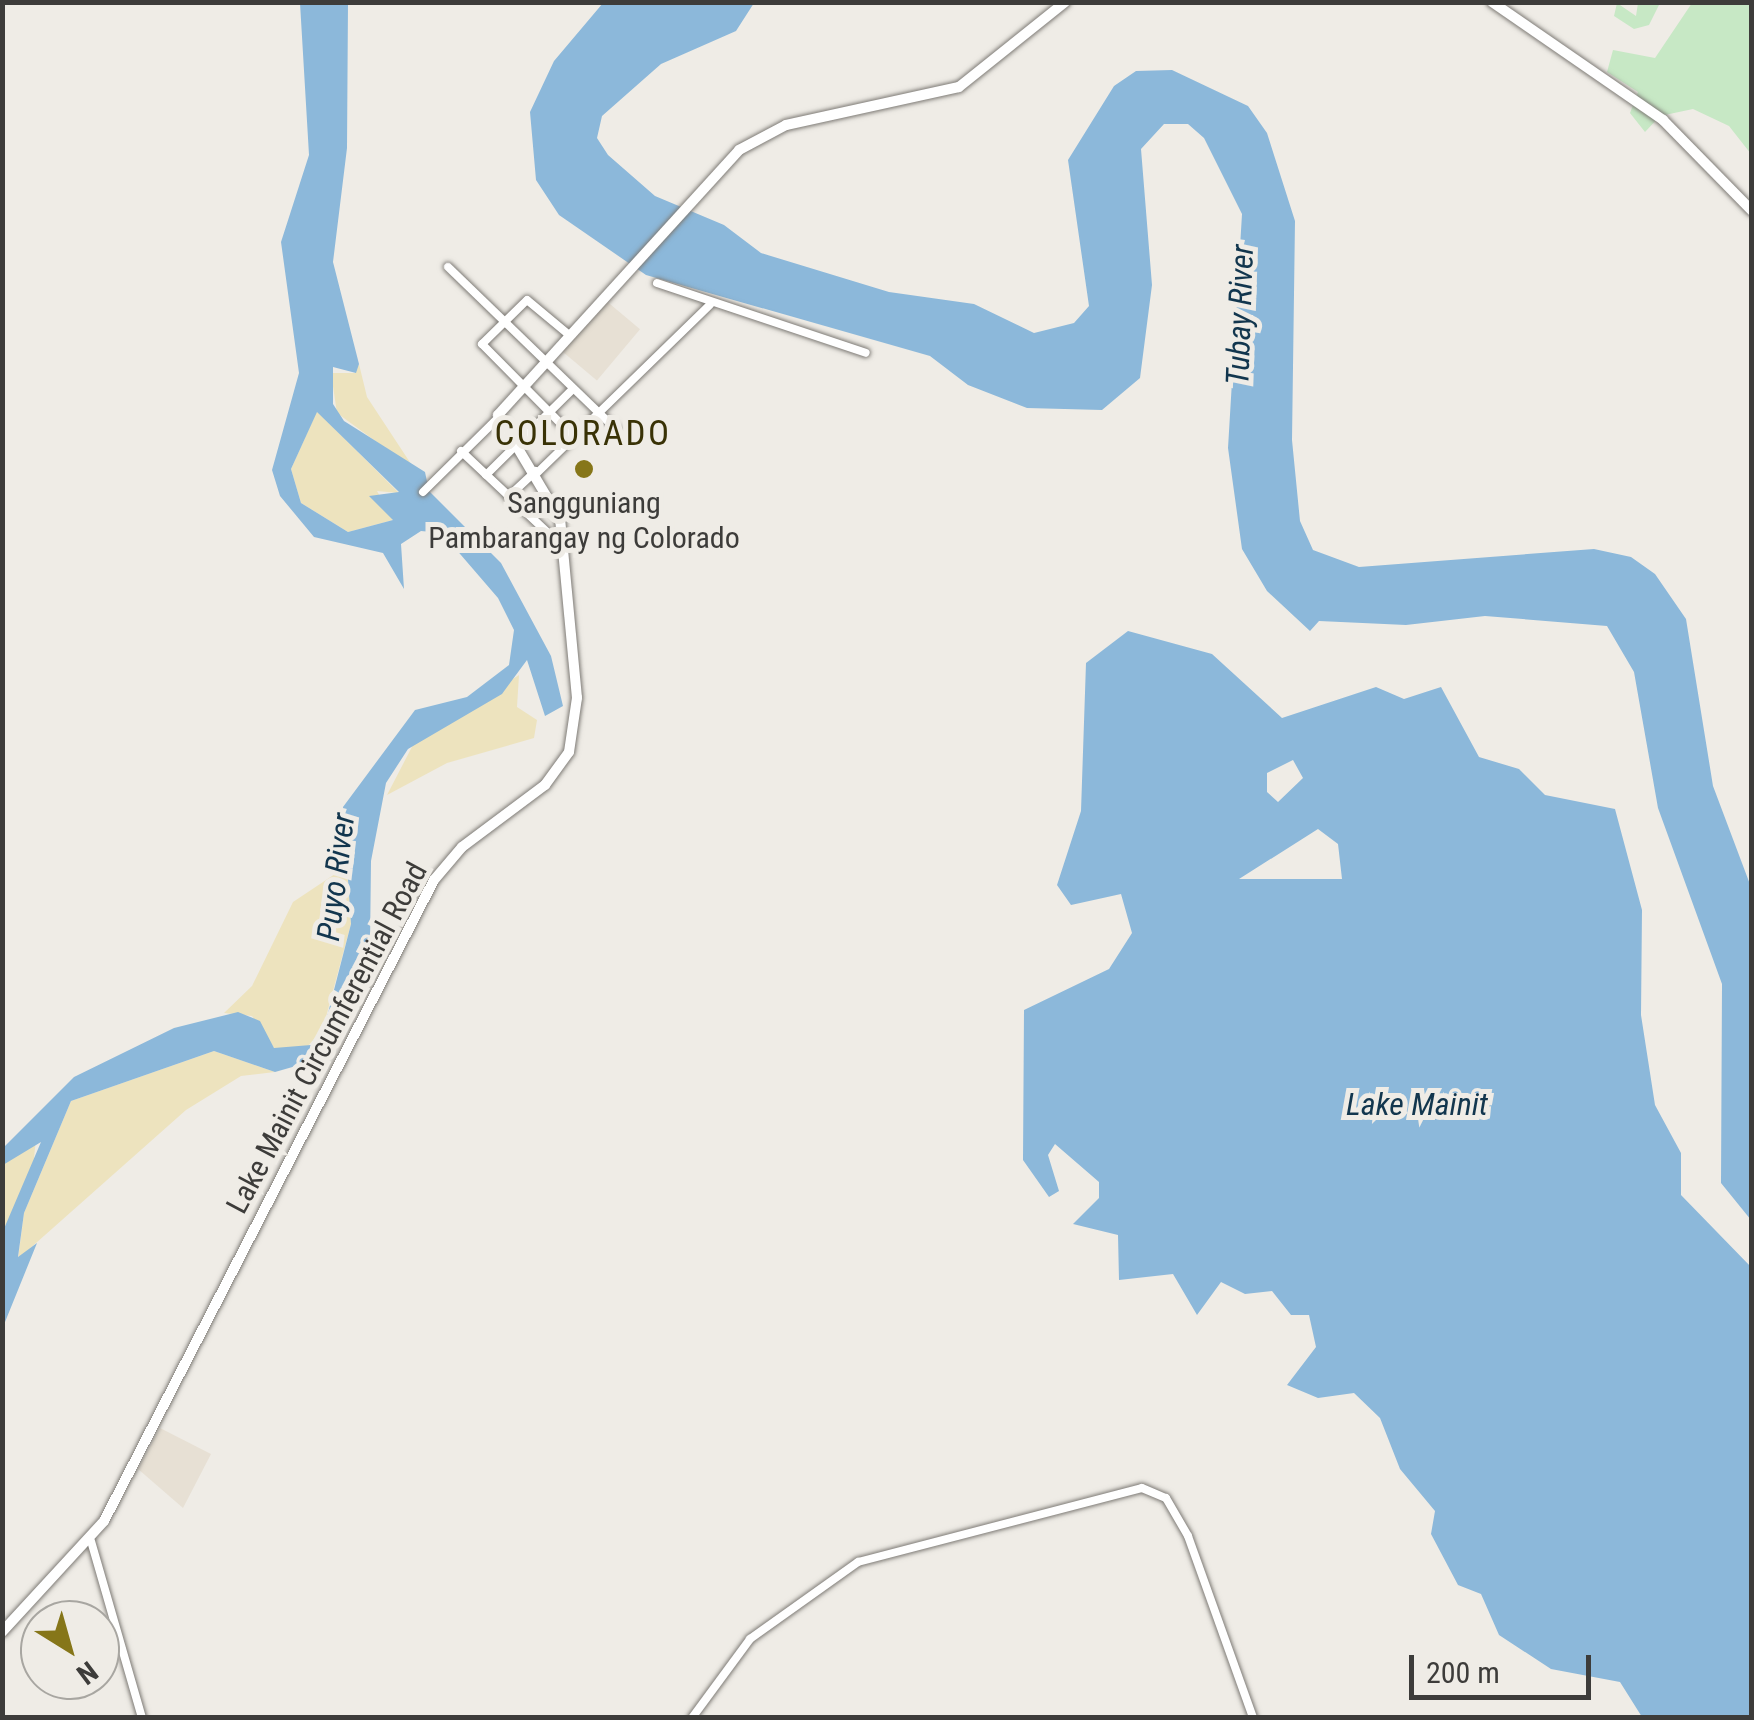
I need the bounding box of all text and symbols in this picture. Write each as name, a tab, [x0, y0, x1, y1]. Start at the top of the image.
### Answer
water label: Tubay River	[1218, 244, 1262, 386]
district label: COLORADO	[494, 413, 672, 455]
marker: Sangguniang Pambarangay ng Colorado	[573, 458, 595, 480]
place label: Sangguniang Pambarangay ng Colorado	[428, 485, 740, 556]
water label: Puyo River	[309, 811, 363, 943]
street label: Lake Mainit Circumferential Road	[219, 856, 435, 1220]
water label: Lake Mainit	[1346, 1085, 1488, 1123]
north arrow	[20, 1600, 120, 1700]
scale bar	[1414, 1635, 1596, 1697]
text: N	[70, 1654, 104, 1691]
text: 200 m	[1426, 1655, 1500, 1690]

